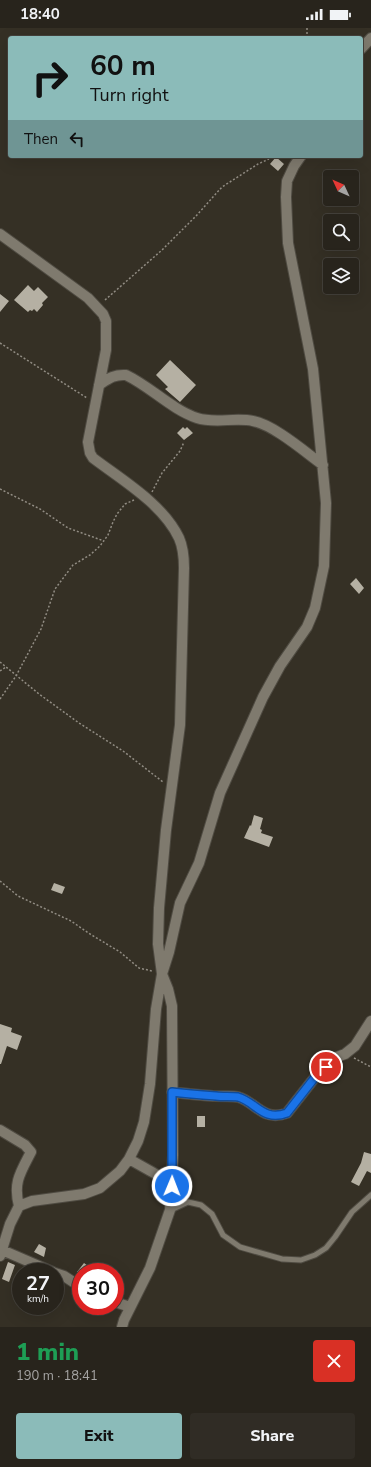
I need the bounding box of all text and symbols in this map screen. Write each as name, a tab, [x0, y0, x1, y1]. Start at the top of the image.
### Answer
text: 18:40	[20, 4, 60, 24]
text: 60 m	[90, 47, 156, 85]
icon: right	[24, 52, 76, 104]
text: Turn right	[90, 83, 169, 107]
icon: left	[66, 128, 88, 150]
text: Then	[24, 129, 58, 149]
north arrow	[323, 170, 359, 206]
map controls	[323, 170, 359, 294]
button: search	[323, 214, 359, 250]
button: layers	[323, 258, 359, 294]
pin	[309, 1050, 343, 1084]
icon: arrive	[315, 1056, 337, 1078]
position arrow	[151, 1165, 193, 1207]
speed limit sign: 30	[72, 1263, 124, 1315]
text: 27	[26, 1270, 50, 1297]
text: km/h	[27, 1292, 49, 1306]
text: 1 min	[16, 1336, 79, 1368]
button: close	[313, 1340, 355, 1382]
text: 190 m · 18:41	[16, 1367, 98, 1385]
button: Exit	[16, 1413, 182, 1459]
button: Share	[190, 1413, 355, 1459]

